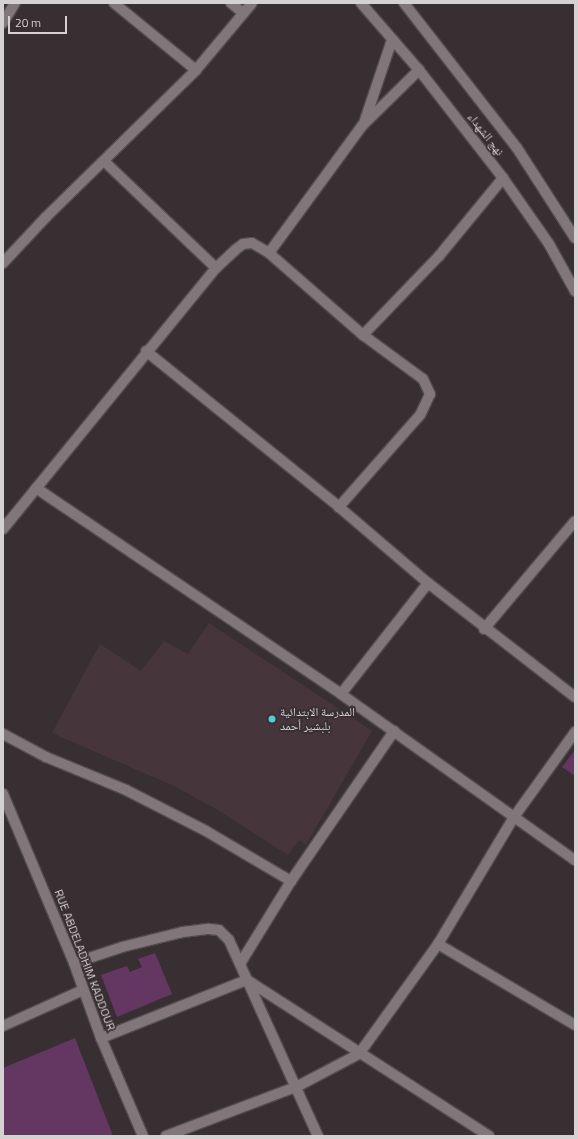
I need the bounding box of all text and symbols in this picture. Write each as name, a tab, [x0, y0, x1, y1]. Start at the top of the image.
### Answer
scale bar	[10, 8, 69, 34]
text: 20 m	[15, 13, 41, 32]
street label: نهج الشهداء	[465, 110, 507, 158]
place label: المدرسة الابتدائية بلبشير أحمد	[280, 705, 355, 733]
marker: المدرسة الابتدائية بلبشير أحمد	[267, 714, 277, 724]
street label: RUE ABDELADHIM KADDOUR	[51, 887, 119, 1033]

